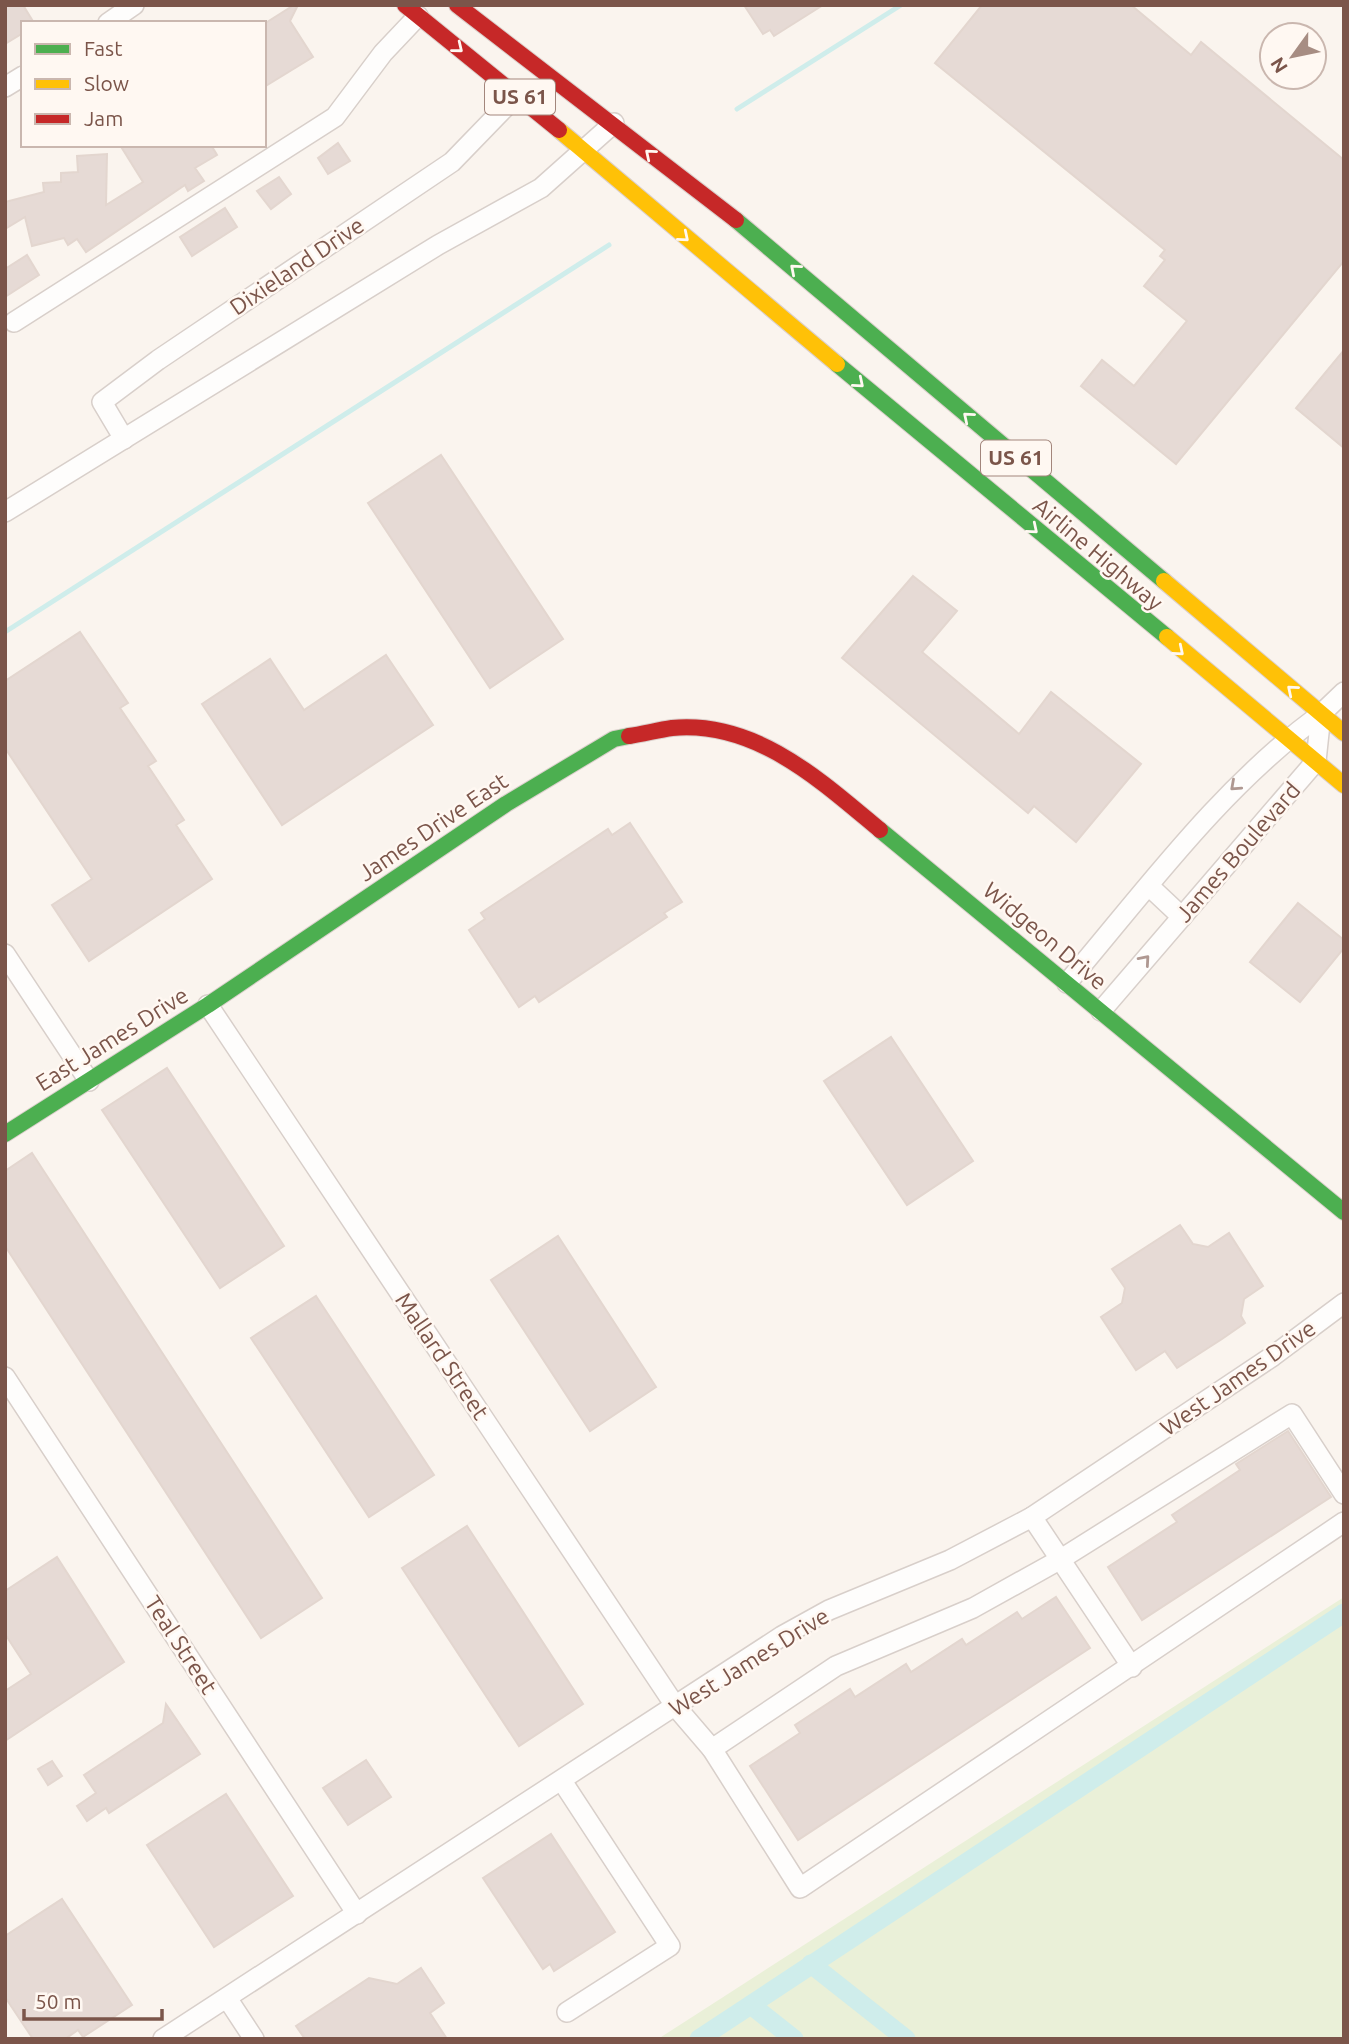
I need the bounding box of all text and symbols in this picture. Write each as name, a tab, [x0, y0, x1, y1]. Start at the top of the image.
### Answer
legend	[21, 21, 266, 147]
north arrow	[1258, 21, 1328, 91]
text: Fast	[84, 36, 122, 60]
one-way arrow	[450, 40, 463, 52]
text: N	[1266, 53, 1292, 77]
text: Slow	[84, 71, 129, 95]
road number: US 61	[485, 80, 555, 114]
text: Jam	[84, 106, 123, 130]
one-way arrow	[645, 150, 658, 162]
street label: Dixieland Drive	[225, 212, 368, 320]
one-way arrow	[676, 229, 689, 241]
one-way arrow	[790, 265, 803, 277]
one-way arrow	[850, 375, 863, 387]
one-way arrow	[963, 413, 976, 425]
road number: US 61	[981, 440, 1051, 476]
street label: Airline Highway	[1029, 492, 1168, 615]
one-way arrow	[1025, 521, 1038, 533]
one-way arrow	[1171, 642, 1183, 655]
one-way arrow	[1287, 685, 1299, 698]
street label: James Drive East	[353, 767, 512, 886]
street label: James Boulevard	[1170, 777, 1305, 926]
one-way arrow	[1231, 778, 1244, 790]
street label: Widgeon Drive	[979, 877, 1112, 994]
one-way arrow	[1137, 955, 1149, 968]
street label: East James Drive	[31, 982, 192, 1095]
street label: Mallard Street	[391, 1288, 494, 1424]
street label: West James Drive	[1156, 1315, 1320, 1440]
street label: Teal Street	[141, 1591, 222, 1698]
street label: West James Drive	[664, 1602, 833, 1721]
scale bar	[24, 1978, 163, 2022]
text: 50 m	[35, 1989, 82, 2013]

